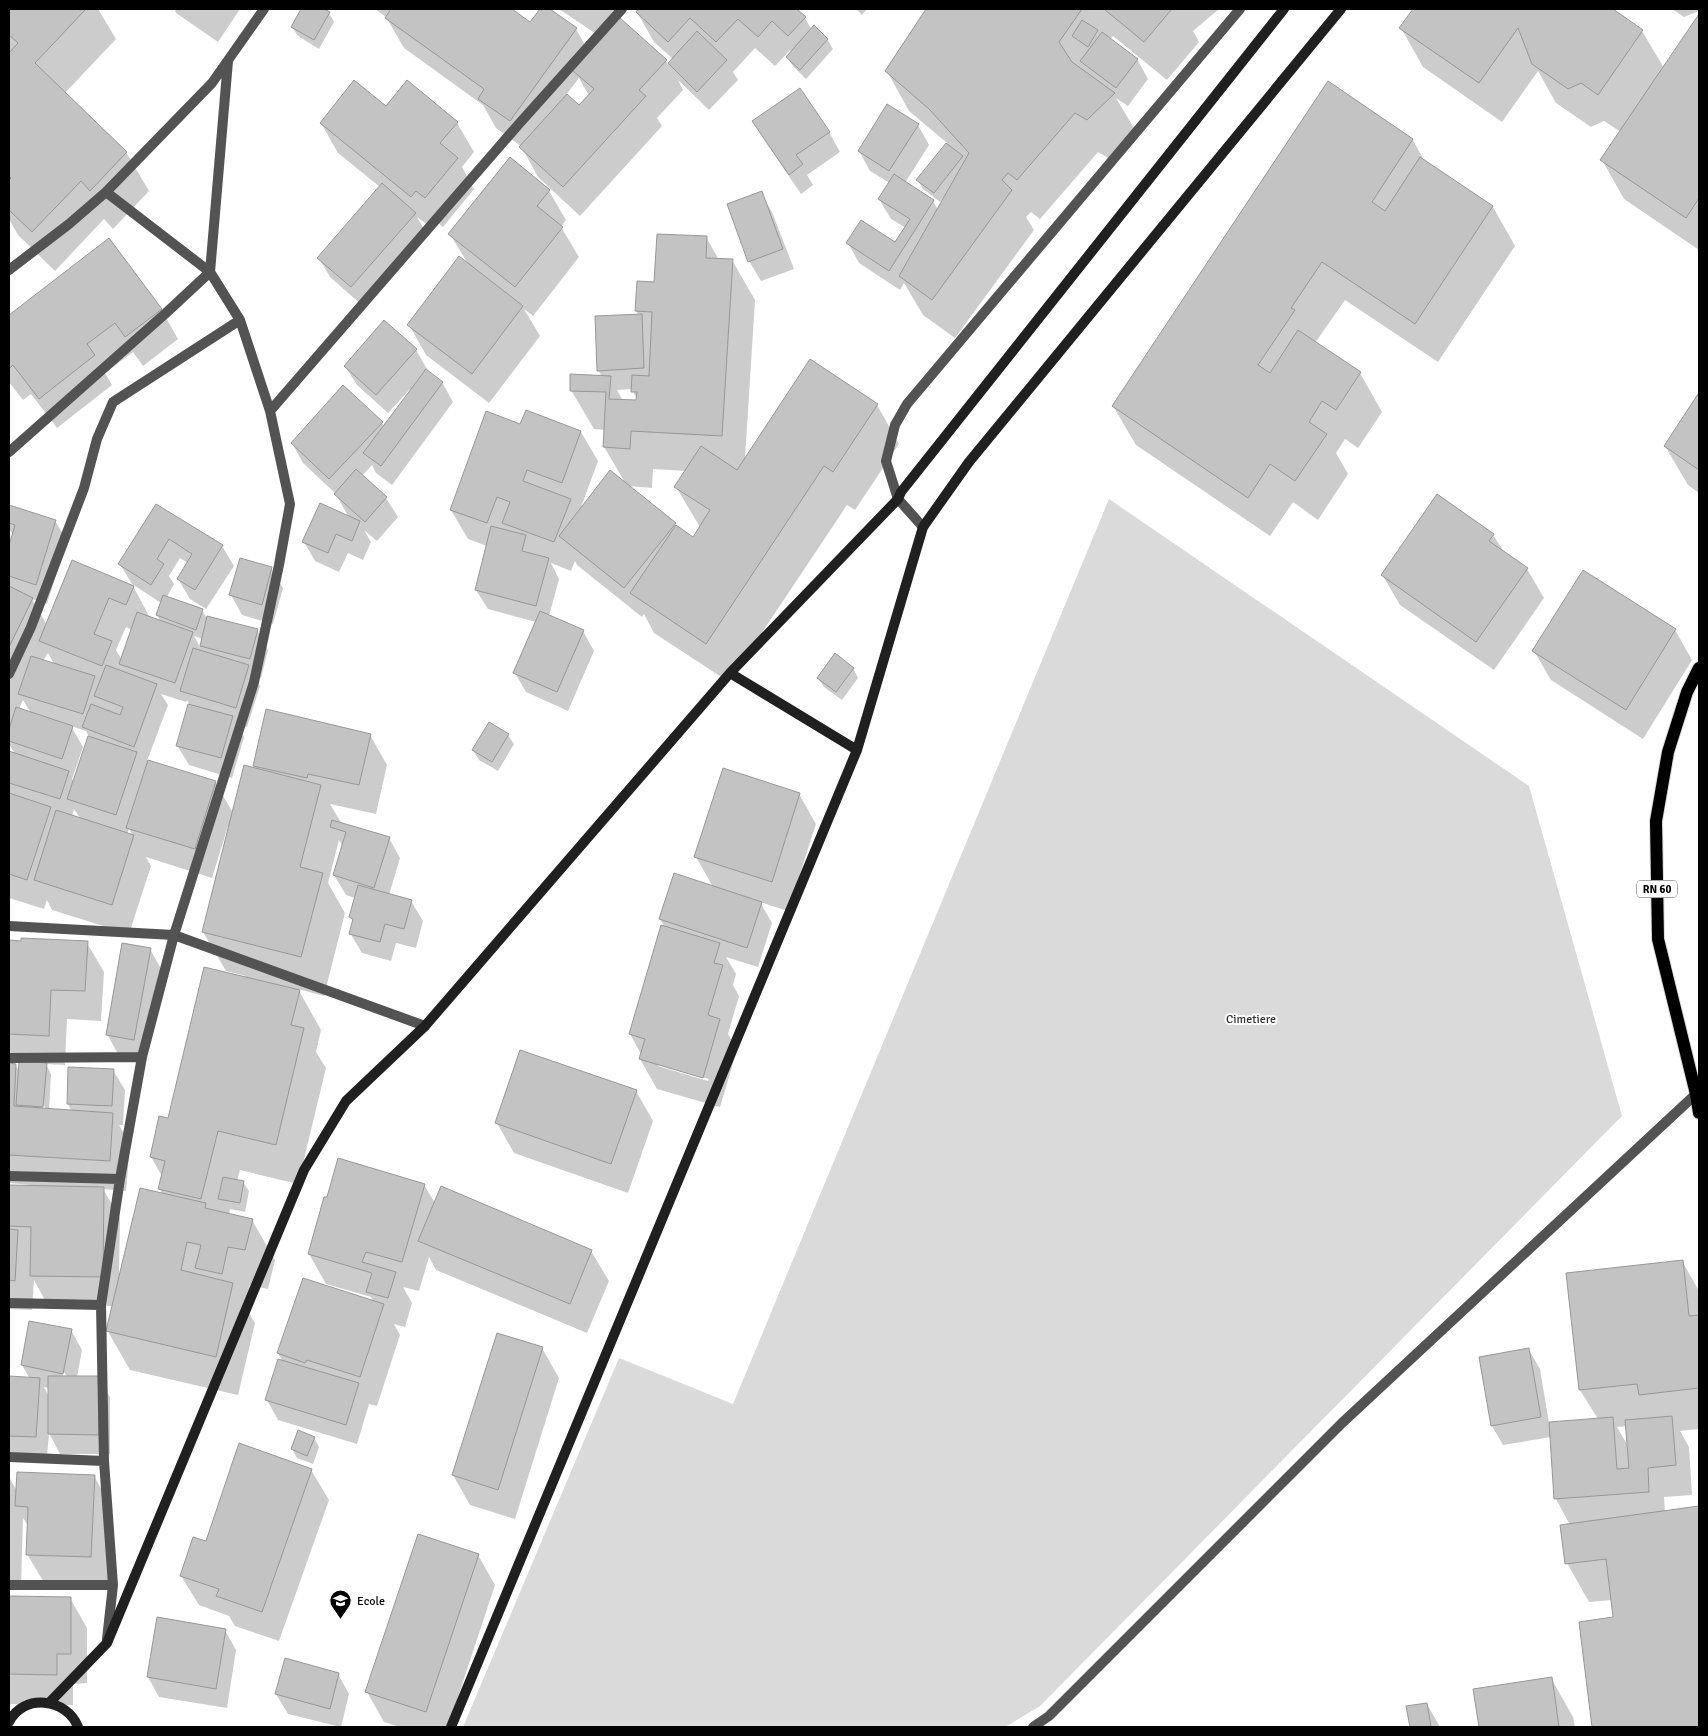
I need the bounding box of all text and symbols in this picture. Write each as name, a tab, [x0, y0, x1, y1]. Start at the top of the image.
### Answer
road number: RN 60	[1637, 881, 1677, 898]
park label: Cimetiere	[1226, 1012, 1276, 1027]
school or university icon: Ecole	[329, 1589, 353, 1620]
place label: Ecole	[357, 1594, 385, 1609]

